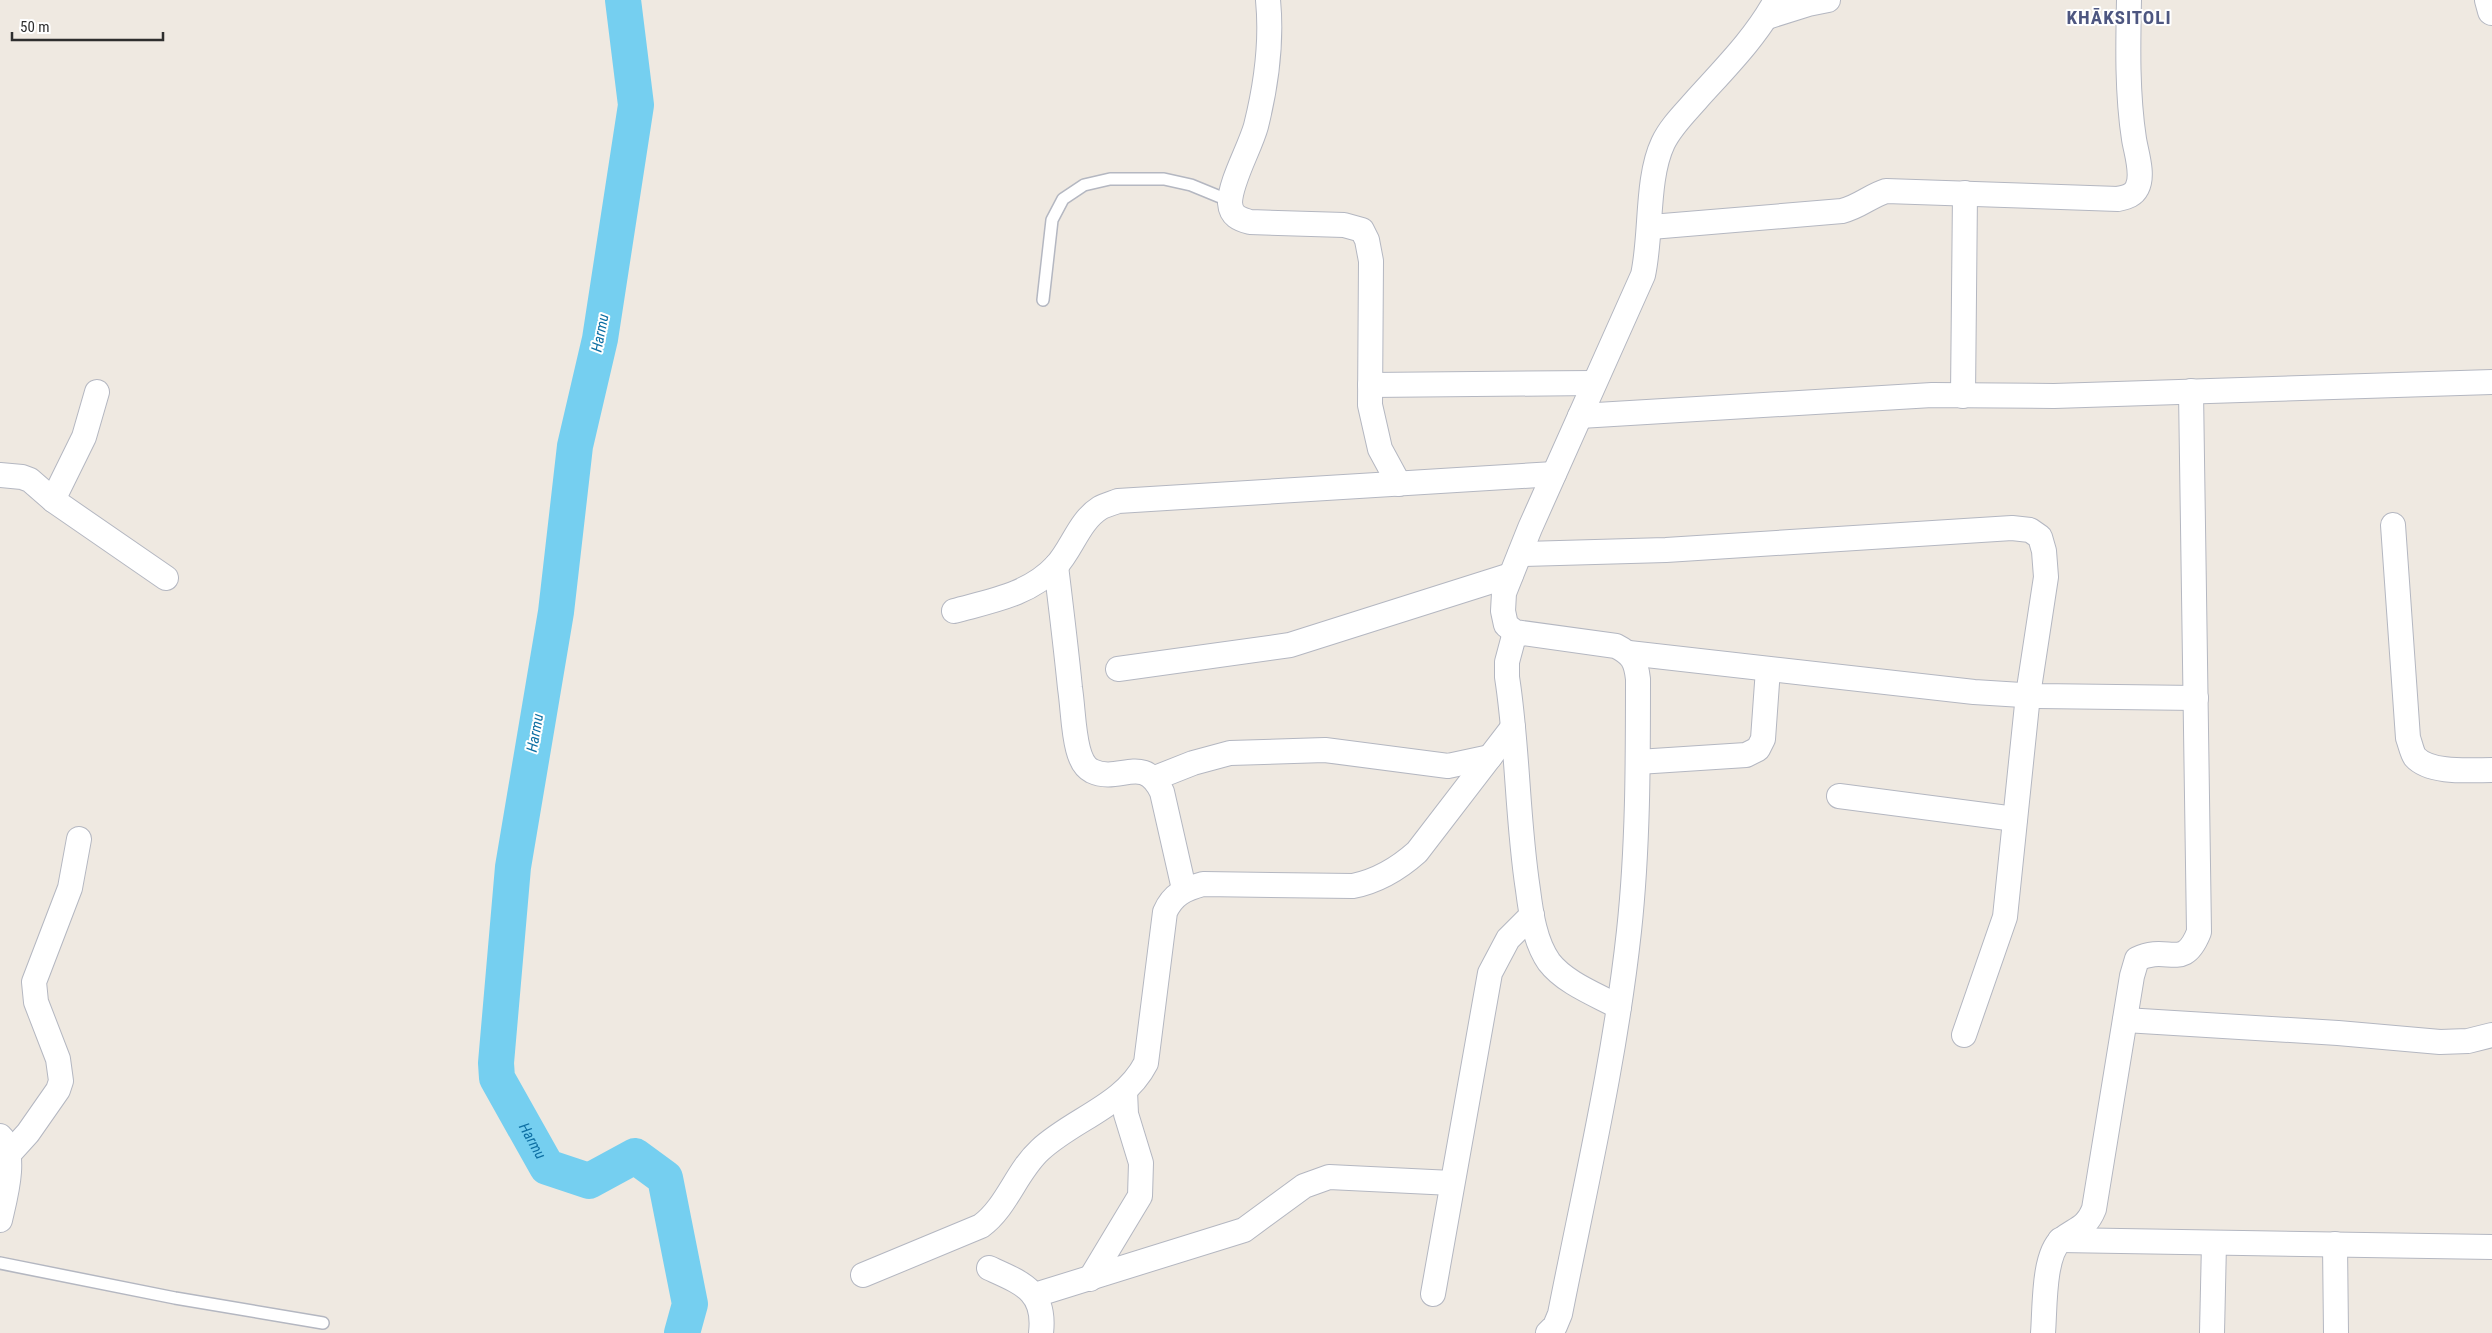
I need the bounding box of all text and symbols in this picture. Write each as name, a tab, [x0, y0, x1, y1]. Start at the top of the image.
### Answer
district label: KHĀKSITOLI	[2066, 6, 2172, 29]
scale bar	[12, 10, 164, 42]
text: 50 m	[20, 18, 50, 36]
water label: Harmu	[587, 312, 613, 354]
water label: Harmu	[523, 713, 547, 753]
water label: Harmu	[515, 1120, 550, 1162]

